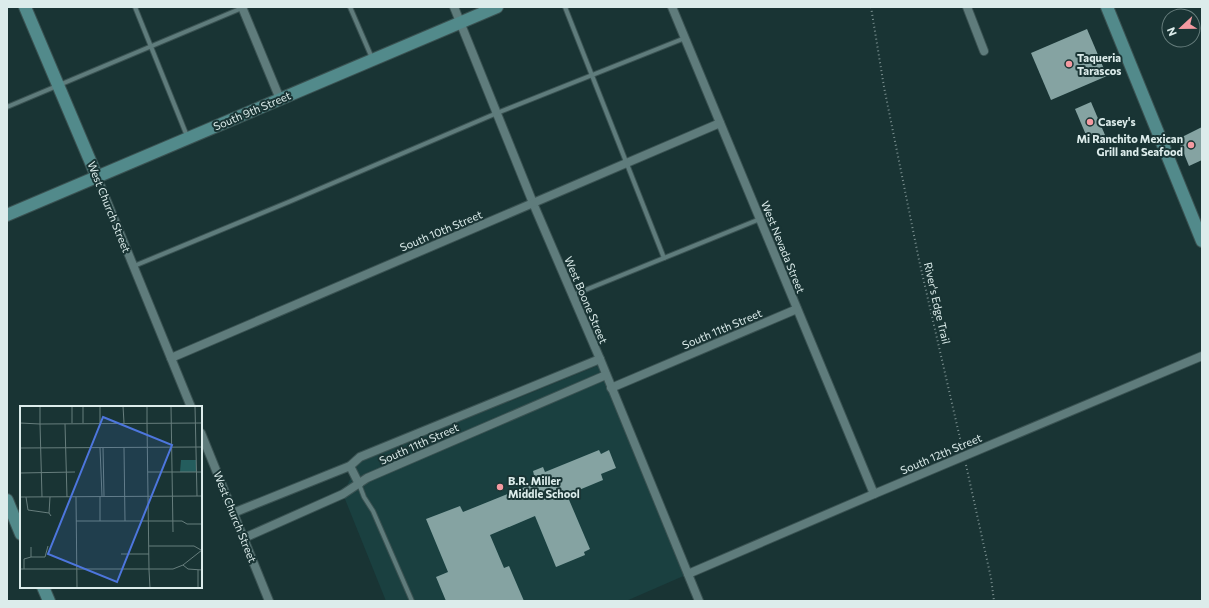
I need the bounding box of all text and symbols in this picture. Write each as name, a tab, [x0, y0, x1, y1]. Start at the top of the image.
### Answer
north arrow	[1161, 8, 1201, 48]
text: N	[1164, 26, 1179, 38]
place label: Taqueria Tarascos	[1077, 51, 1121, 77]
marker: Taqueria Tarascos	[1064, 59, 1074, 69]
street label: South 9th Street	[211, 88, 293, 133]
place label: Casey's	[1098, 115, 1136, 128]
marker: Casey's	[1085, 117, 1095, 127]
place label: Mi Ranchito Mexican Grill and Seafood	[1076, 132, 1183, 158]
marker: Mi Ranchito Mexican Grill and Seafood	[1186, 140, 1196, 150]
street label: West Church Street	[85, 159, 134, 255]
street label: West Nevada Street	[759, 199, 808, 295]
street label: South 10th Street	[398, 207, 484, 254]
street label: West Boone Street	[562, 254, 611, 346]
street label: River's Edge Trail	[922, 261, 953, 345]
street label: South 11th Street	[680, 306, 764, 351]
inset map	[20, 406, 202, 588]
street label: South 11th Street	[377, 420, 461, 467]
street label: South 12th Street	[898, 430, 984, 477]
street label: West Church Street	[211, 469, 260, 565]
place label: B.R. Miller Middle School	[508, 474, 580, 500]
marker: B.R. Miller Middle School	[495, 482, 505, 492]

